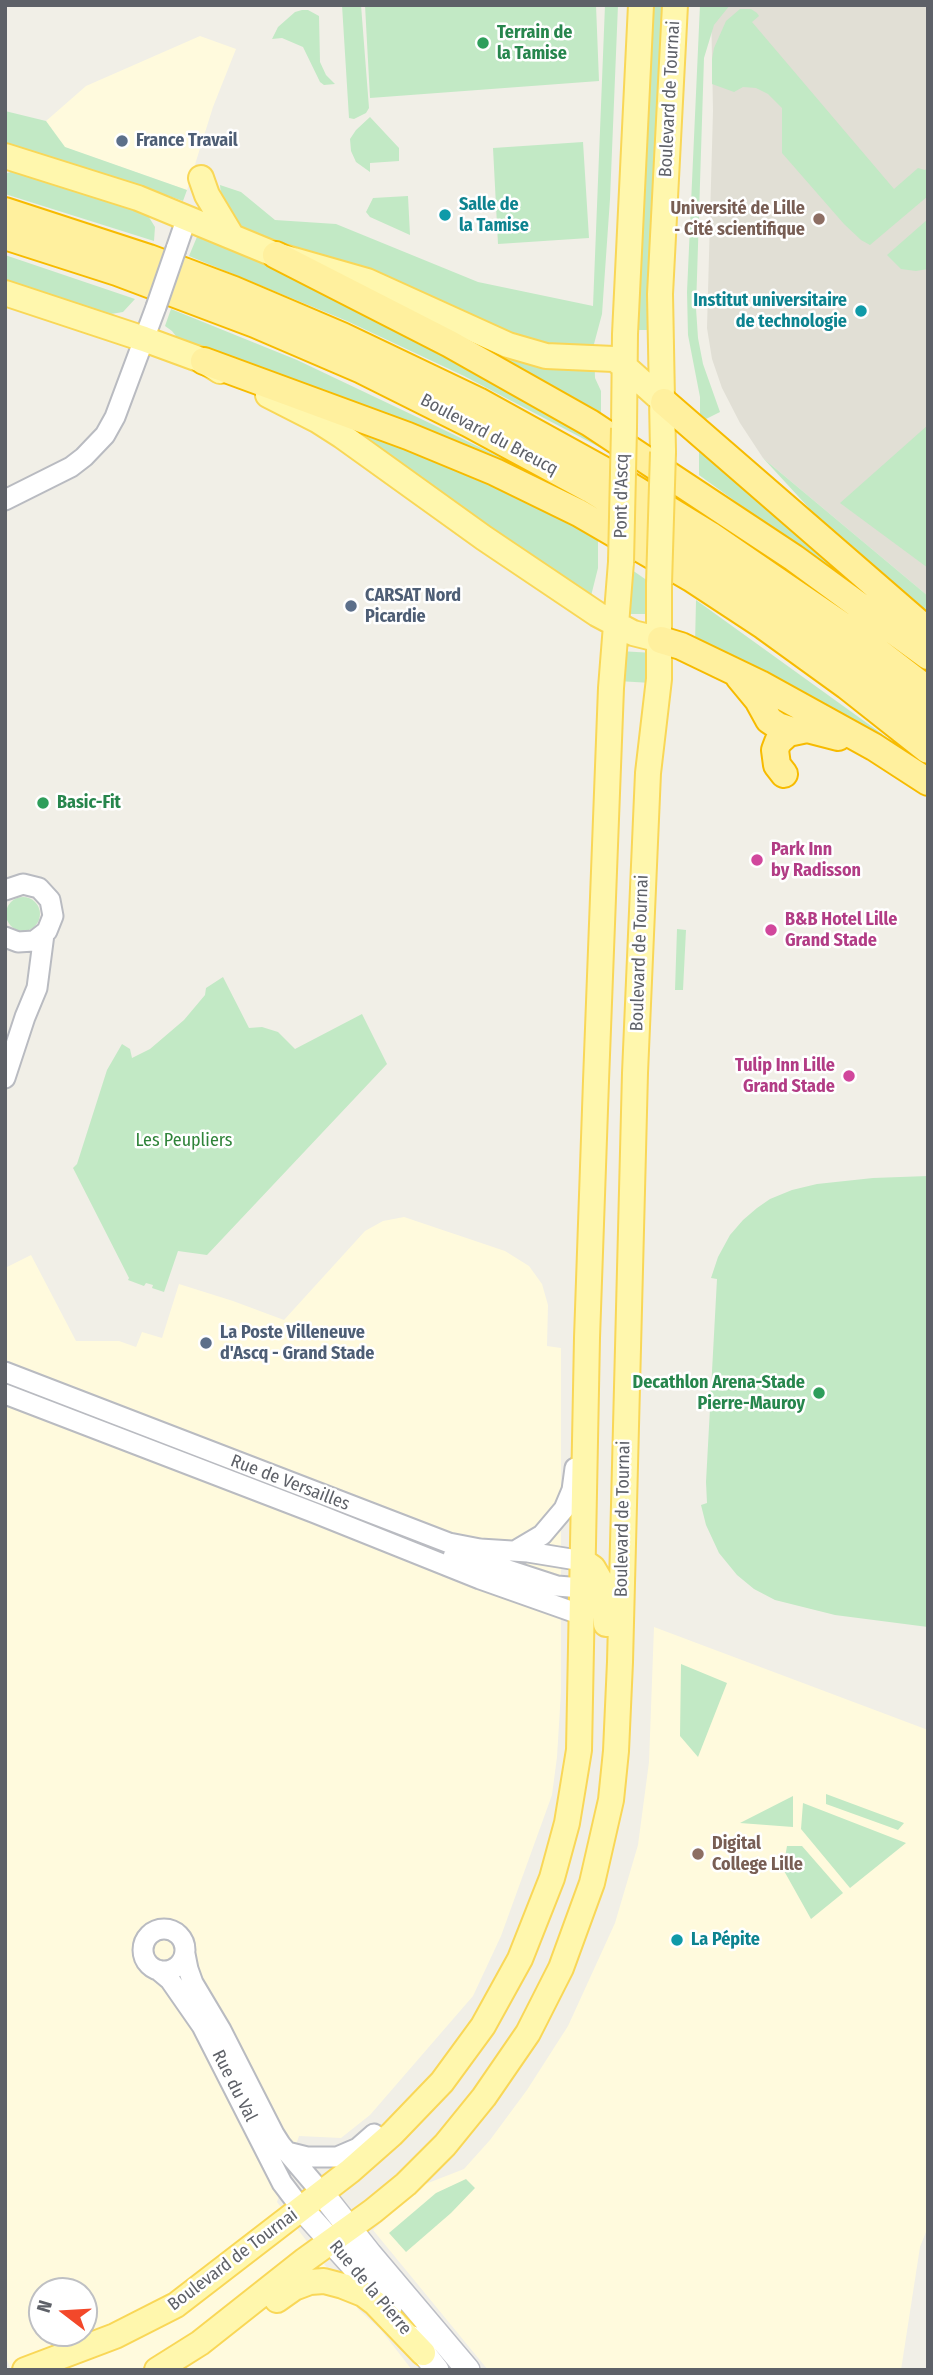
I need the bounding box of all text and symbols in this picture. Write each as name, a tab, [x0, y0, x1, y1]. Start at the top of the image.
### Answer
street label: Boulevard de Tournai	[655, 20, 685, 178]
place label: Terrain de la Tamise	[497, 22, 572, 64]
marker: Terrain de la Tamise	[475, 35, 491, 51]
place label: France Travail	[136, 130, 238, 152]
marker: France Travail	[114, 133, 130, 149]
place label: Salle de la Tamise	[459, 194, 529, 236]
place label: Université de Lille ‐ Cité scientifique	[670, 198, 805, 241]
marker: Salle de la Tamise	[437, 207, 453, 223]
marker: Université de Lille ‐ Cité scientifique	[811, 211, 827, 227]
place label: Institut universitaire de technologie	[693, 290, 847, 332]
marker: Institut universitaire de technologie	[853, 303, 869, 319]
street label: Boulevard du Breucq	[417, 390, 561, 480]
street label: Pont d'Ascq	[610, 453, 634, 539]
place label: CARSAT Nord Picardie	[365, 585, 461, 628]
marker: CARSAT Nord Picardie	[343, 598, 359, 614]
place label: Basic-Fit	[57, 792, 121, 814]
marker: Basic-Fit	[35, 795, 51, 811]
place label: Park Inn by Radisson	[771, 839, 861, 882]
marker: Park Inn by Radisson	[749, 852, 765, 868]
street label: Boulevard de Tournai	[626, 874, 654, 1032]
place label: B&B Hotel Lille Grand Stade	[785, 909, 897, 951]
marker: B&B Hotel Lille Grand Stade	[763, 922, 779, 938]
place label: Tulip Inn Lille Grand Stade	[735, 1055, 835, 1098]
marker: Tulip Inn Lille Grand Stade	[841, 1068, 857, 1084]
park label: Les Peupliers	[135, 1130, 233, 1152]
place label: La Poste Villeneuve d'Ascq - Grand Stade	[220, 1322, 374, 1364]
marker: La Poste Villeneuve d'Ascq - Grand Stade	[198, 1335, 214, 1351]
place label: Decathlon Arena-Stade Pierre-Mauroy	[632, 1372, 805, 1414]
marker: Decathlon Arena-Stade Pierre-Mauroy	[811, 1385, 827, 1401]
street label: Boulevard de Tournai	[611, 1441, 635, 1597]
street label: Rue de Versailles	[227, 1450, 353, 1516]
place label: Digital College Lille	[712, 1833, 803, 1876]
marker: Digital College Lille	[690, 1846, 706, 1862]
place label: La Pépite	[691, 1929, 760, 1951]
marker: La Pépite	[669, 1932, 685, 1948]
street label: Rue du Val	[207, 2047, 261, 2125]
street label: Boulevard de Tournai	[164, 2204, 302, 2316]
street label: Rue de la Pierre	[324, 2236, 416, 2340]
north arrow	[28, 2277, 98, 2347]
text: N	[32, 2297, 57, 2315]

